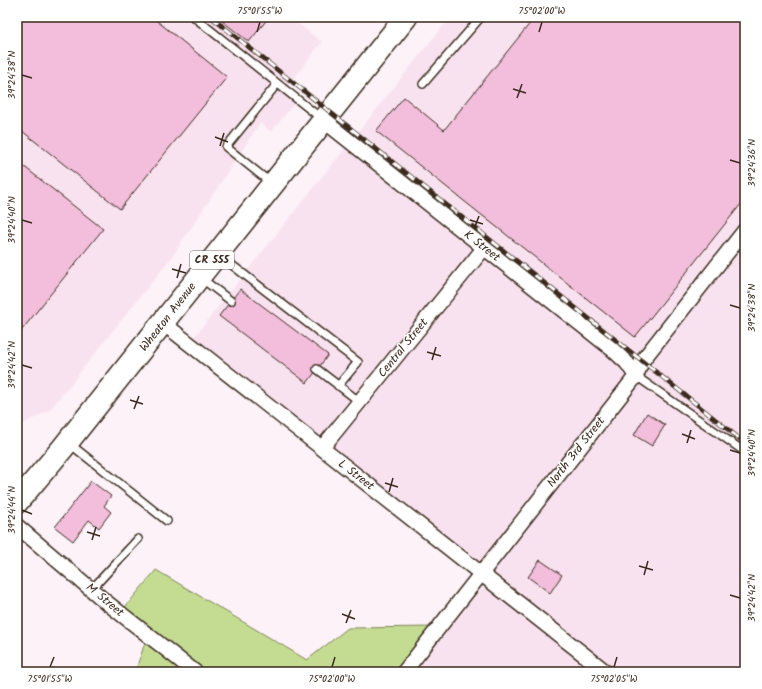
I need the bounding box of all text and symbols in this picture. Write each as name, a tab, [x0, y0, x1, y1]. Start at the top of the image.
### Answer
text: 75°01'55"W	[238, 3, 283, 19]
text: 75°02'00"W	[519, 3, 566, 19]
text: 39°24'38"N	[4, 50, 20, 99]
text: 39°24'36"N	[744, 139, 760, 187]
text: 39°24'40"N	[4, 196, 20, 244]
street label: K Street	[459, 225, 505, 267]
road number: CR 555	[190, 251, 234, 269]
street label: Wheaton Avenue	[135, 278, 202, 356]
text: 39°24'38"N	[744, 283, 760, 332]
street label: Central Street	[373, 314, 433, 382]
text: 39°24'42"N	[4, 341, 20, 389]
street label: North 3rd Street	[542, 412, 610, 492]
text: 39°24'40"N	[744, 429, 760, 477]
street label: L Street	[334, 455, 379, 496]
text: 39°24'44"N	[4, 486, 20, 534]
text: 39°24'42"N	[744, 574, 760, 622]
street label: M Street	[82, 578, 129, 622]
text: 75°01'55"W	[28, 671, 73, 687]
text: 75°02'00"W	[309, 671, 356, 687]
text: 75°02'05"W	[590, 671, 638, 687]

